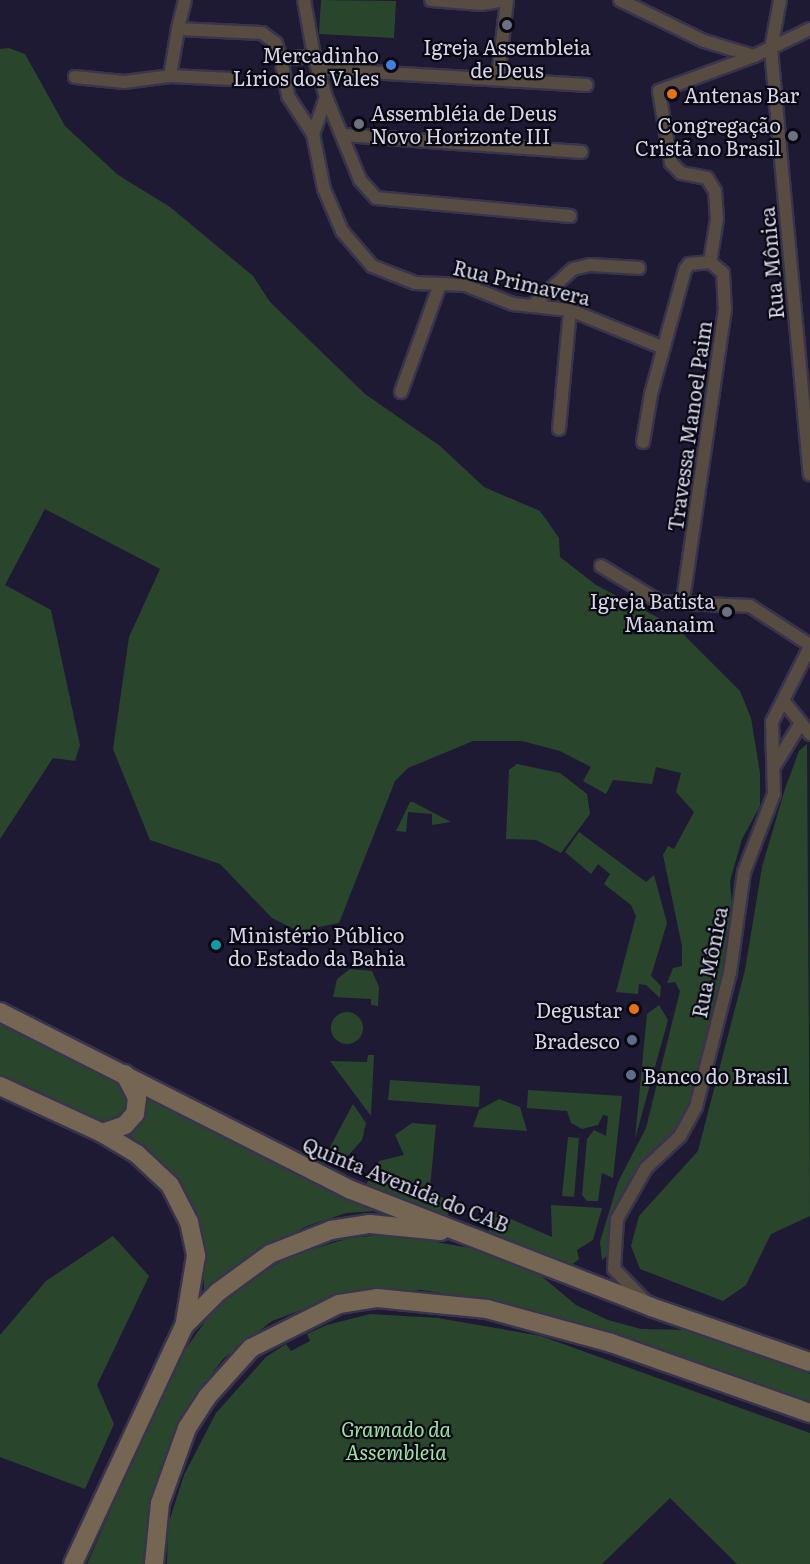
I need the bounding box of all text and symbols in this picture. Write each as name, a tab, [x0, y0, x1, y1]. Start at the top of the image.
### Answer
marker: Igreja Assembleia de Deus	[500, 18, 514, 32]
place label: Igreja Assembleia de Deus	[423, 35, 591, 82]
place label: Mercadinho Lírios dos Vales	[233, 42, 379, 89]
marker: Mercadinho Lírios dos Vales	[384, 58, 398, 72]
place label: Antenas Bar	[684, 82, 799, 106]
marker: Antenas Bar	[665, 87, 679, 101]
place label: Assembléia de Deus Novo Horizonte III	[371, 100, 557, 147]
place label: Congregação Cristã no Brasil	[635, 112, 781, 159]
marker: Assembléia de Deus Novo Horizonte III	[352, 117, 366, 131]
marker: Congregação Cristã no Brasil	[786, 129, 800, 143]
street label: Rua Mônica	[754, 206, 788, 320]
street label: Rua Primavera	[451, 255, 593, 309]
street label: Travessa Manoel Paim	[662, 319, 716, 533]
place label: Igreja Batista Maanaim	[590, 588, 715, 635]
marker: Igreja Batista Maanaim	[720, 605, 734, 619]
street label: Rua Mônica	[686, 904, 732, 1020]
place label: Ministério Público do Estado da Bahia	[228, 922, 405, 969]
marker: Ministério Público do Estado da Bahia	[209, 938, 223, 952]
place label: Degustar	[536, 997, 622, 1021]
marker: Degustar	[627, 1002, 641, 1016]
place label: Bradesco	[534, 1028, 620, 1052]
marker: Bradesco	[625, 1033, 639, 1047]
place label: Banco do Brasil	[643, 1063, 789, 1087]
marker: Banco do Brasil	[624, 1068, 638, 1082]
street label: Quinta Avenida do CAB	[299, 1132, 513, 1236]
park label: Gramado da Assembleia	[341, 1416, 451, 1463]

